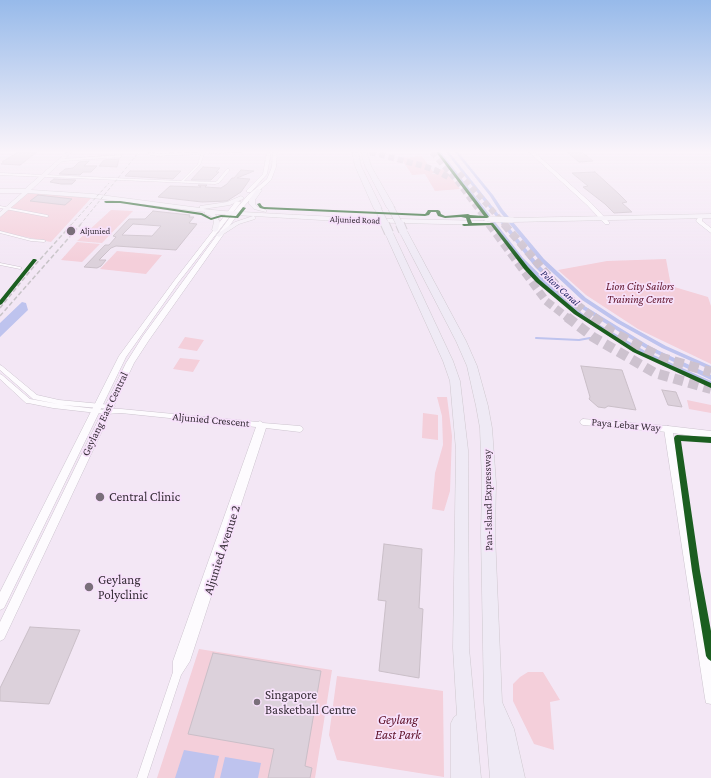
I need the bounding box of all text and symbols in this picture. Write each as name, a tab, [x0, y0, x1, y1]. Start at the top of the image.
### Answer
street label: Aljunied Road	[330, 214, 380, 226]
marker: Aljunied	[65, 225, 77, 237]
place label: Aljunied	[80, 226, 110, 236]
water label: Pelton Canal	[538, 267, 582, 309]
park label: Lion City Sailors Training Centre	[606, 280, 674, 306]
street label: Geylang East Central	[79, 370, 131, 458]
street label: Aljunied Crescent	[172, 410, 250, 430]
street label: Paya Lebar Way	[591, 415, 661, 435]
street label: Pan-Island Expressway	[481, 449, 495, 551]
place label: Central Clinic	[109, 489, 180, 505]
marker: Central Clinic	[94, 491, 106, 503]
street label: Aljunied Avenue 2	[200, 503, 244, 597]
place label: Geylang Polyclinic	[98, 572, 148, 603]
marker: Geylang Polyclinic	[83, 581, 95, 593]
place label: Singapore Basketball Centre	[265, 687, 356, 718]
marker: Singapore Basketball Centre	[252, 697, 262, 707]
park label: Geylang East Park	[375, 712, 421, 743]

